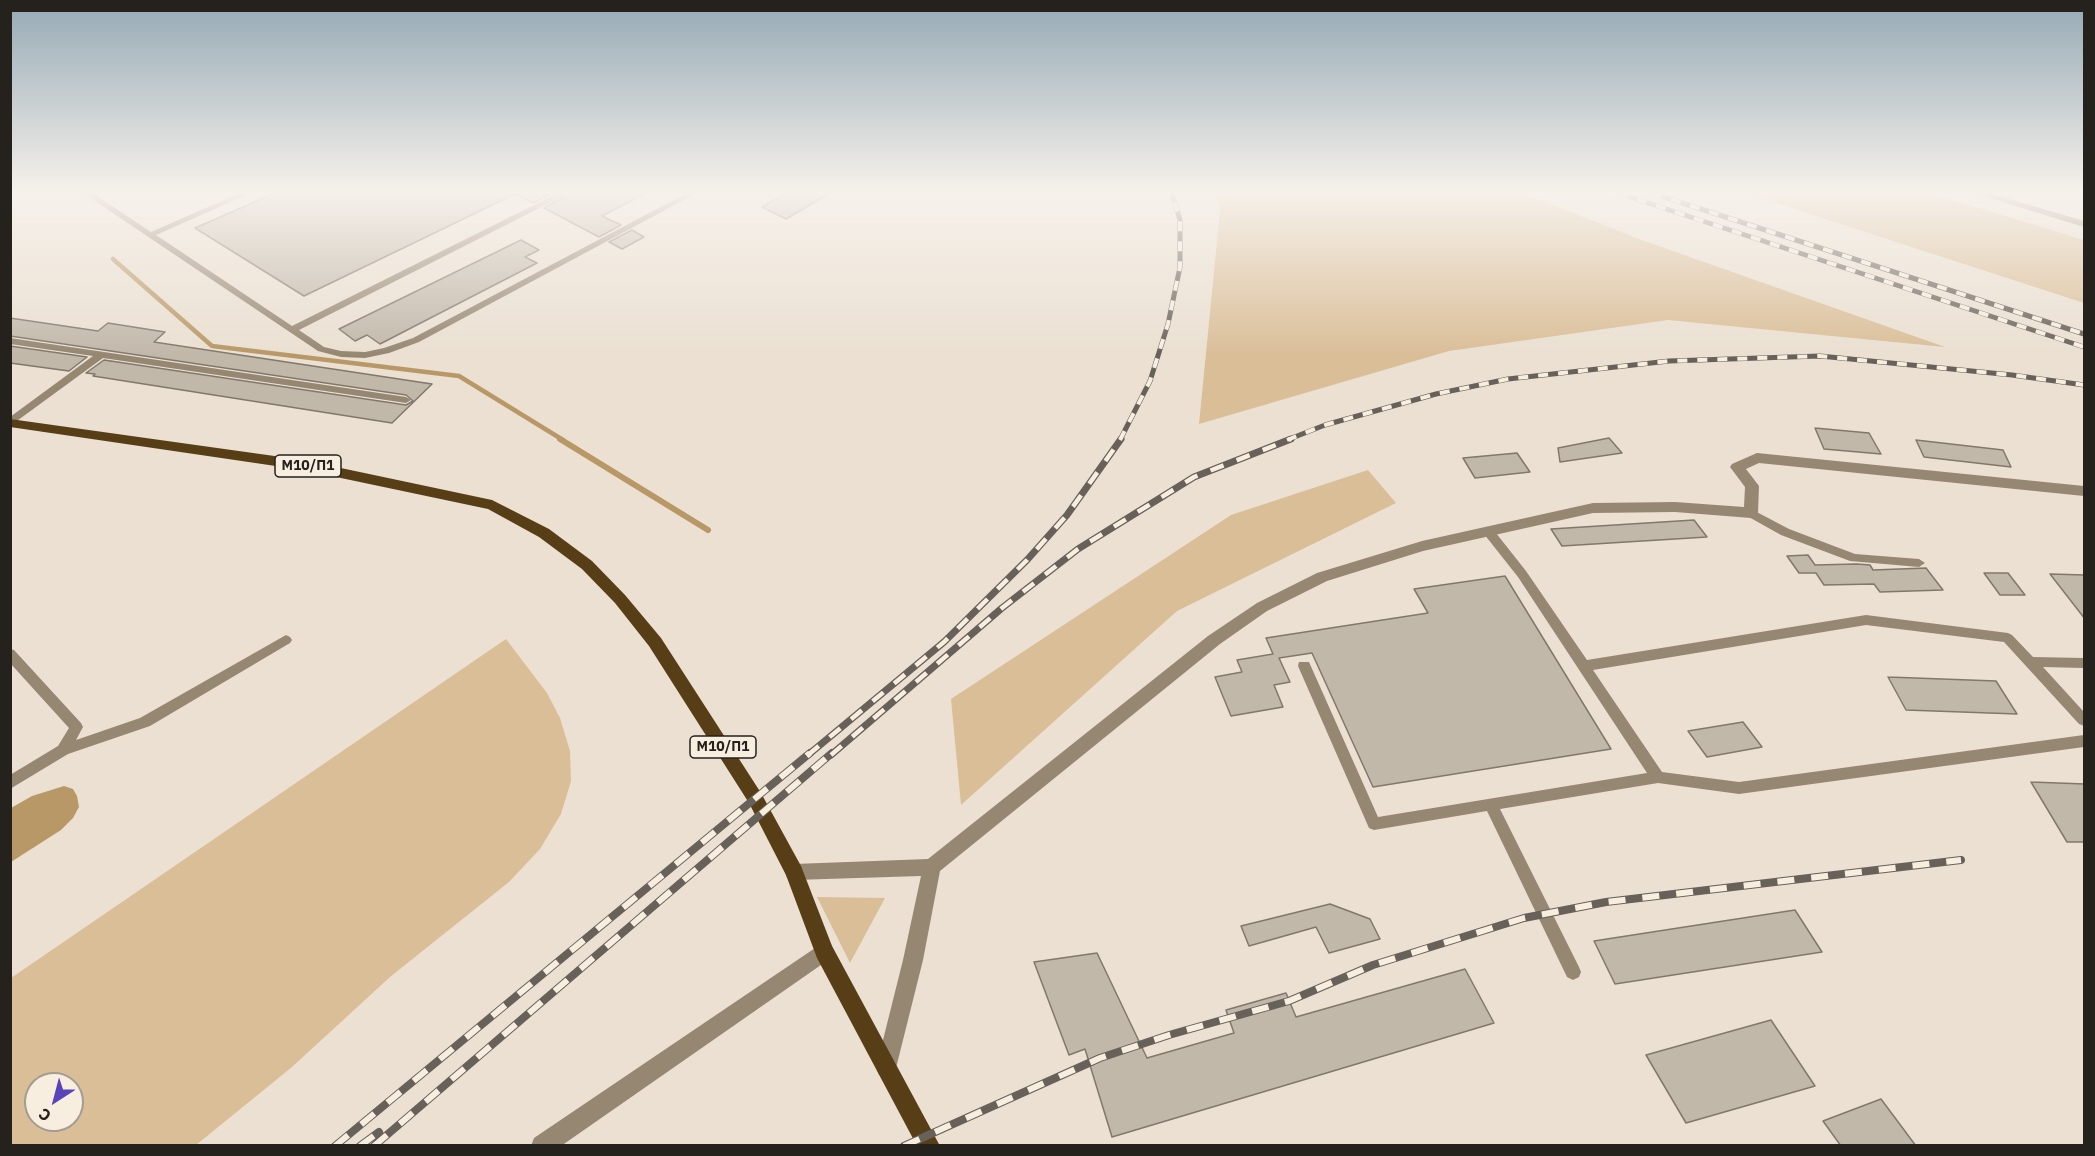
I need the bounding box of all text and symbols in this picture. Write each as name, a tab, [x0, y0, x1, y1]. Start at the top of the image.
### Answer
road number: М10/П1	[275, 455, 341, 477]
road number: М10/П1	[690, 736, 756, 758]
north arrow	[24, 1072, 84, 1132]
text: С	[35, 1104, 55, 1126]

